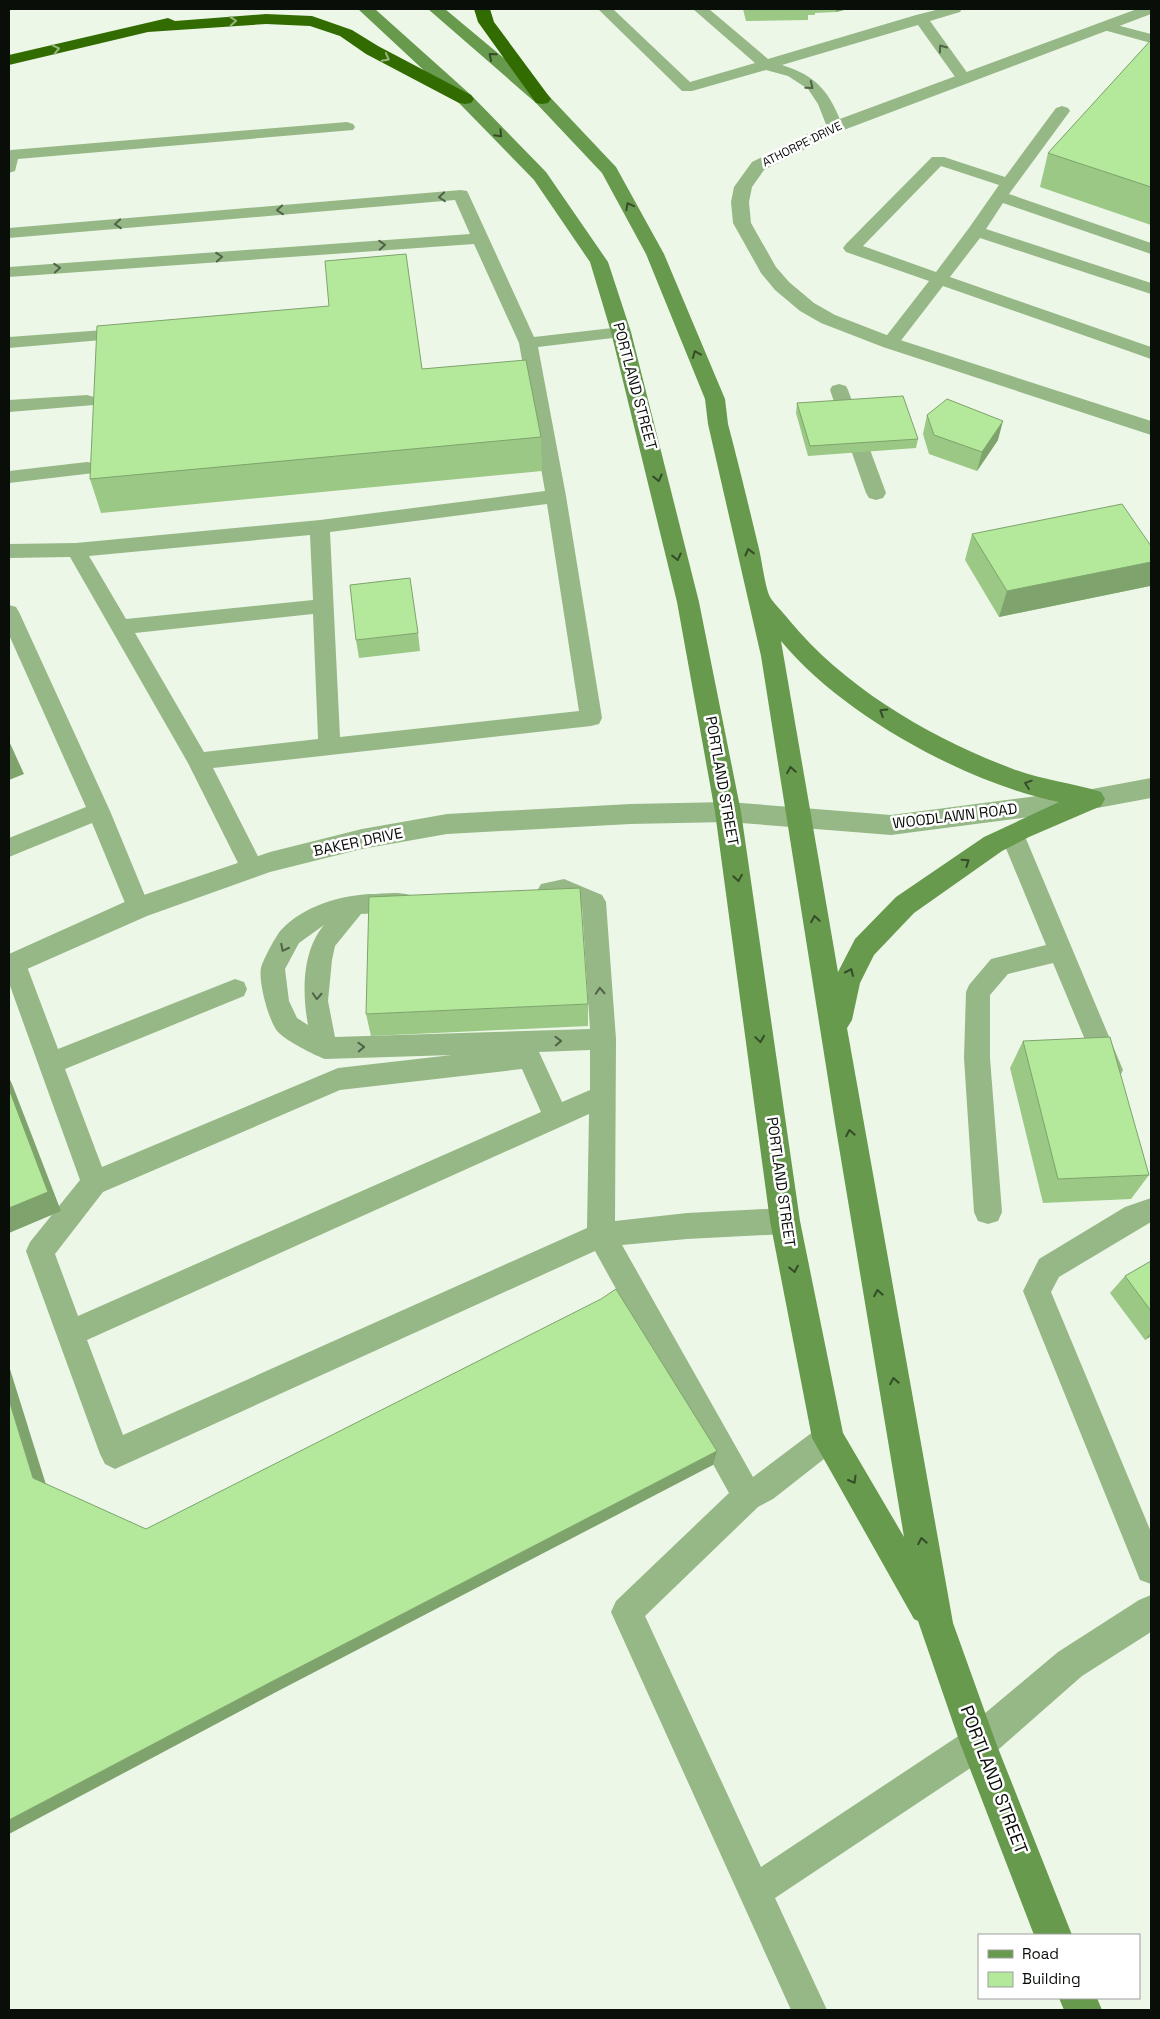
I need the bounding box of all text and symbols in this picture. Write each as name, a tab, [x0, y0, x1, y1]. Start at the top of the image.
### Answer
one-way arrow	[229, 16, 237, 27]
one-way arrow	[52, 44, 61, 55]
one-way arrow	[939, 44, 948, 54]
one-way arrow	[381, 52, 390, 62]
one-way arrow	[488, 53, 497, 62]
one-way arrow	[804, 80, 813, 88]
street label: ATHORPE DRIVE	[759, 118, 845, 170]
one-way arrow	[493, 128, 502, 137]
one-way arrow	[438, 191, 446, 202]
one-way arrow	[626, 203, 636, 212]
one-way arrow	[276, 204, 284, 215]
one-way arrow	[114, 218, 122, 229]
one-way arrow	[378, 240, 386, 251]
one-way arrow	[216, 251, 224, 262]
one-way arrow	[54, 263, 62, 274]
street label: PORTLAND STREET	[609, 320, 662, 452]
one-way arrow	[692, 350, 702, 359]
one-way arrow	[652, 474, 663, 483]
one-way arrow	[744, 548, 755, 557]
one-way arrow	[671, 552, 682, 561]
one-way arrow	[879, 709, 888, 719]
street label: PORTLAND STREET	[702, 715, 743, 847]
one-way arrow	[787, 766, 797, 774]
one-way arrow	[1024, 780, 1032, 790]
street label: WOODLAWN ROAD	[891, 798, 1018, 833]
street label: BAKER DRIVE	[311, 823, 404, 860]
one-way arrow	[961, 859, 970, 868]
one-way arrow	[733, 874, 743, 882]
one-way arrow	[811, 915, 821, 924]
one-way arrow	[280, 942, 290, 951]
one-way arrow	[844, 968, 855, 977]
one-way arrow	[594, 986, 605, 994]
one-way arrow	[311, 992, 322, 1000]
one-way arrow	[555, 1035, 563, 1046]
one-way arrow	[755, 1035, 765, 1043]
one-way arrow	[357, 1041, 365, 1052]
street label: PORTLAND STREET	[763, 1116, 800, 1248]
one-way arrow	[846, 1128, 856, 1137]
one-way arrow	[789, 1264, 799, 1273]
one-way arrow	[874, 1288, 884, 1297]
one-way arrow	[889, 1376, 899, 1385]
one-way arrow	[846, 1475, 856, 1484]
one-way arrow	[917, 1537, 927, 1545]
street label: PORTLAND STREET	[955, 1702, 1034, 1858]
legend	[978, 1934, 1140, 1999]
text: Road	[1022, 1944, 1059, 1963]
text: Building	[1022, 1969, 1081, 1988]

